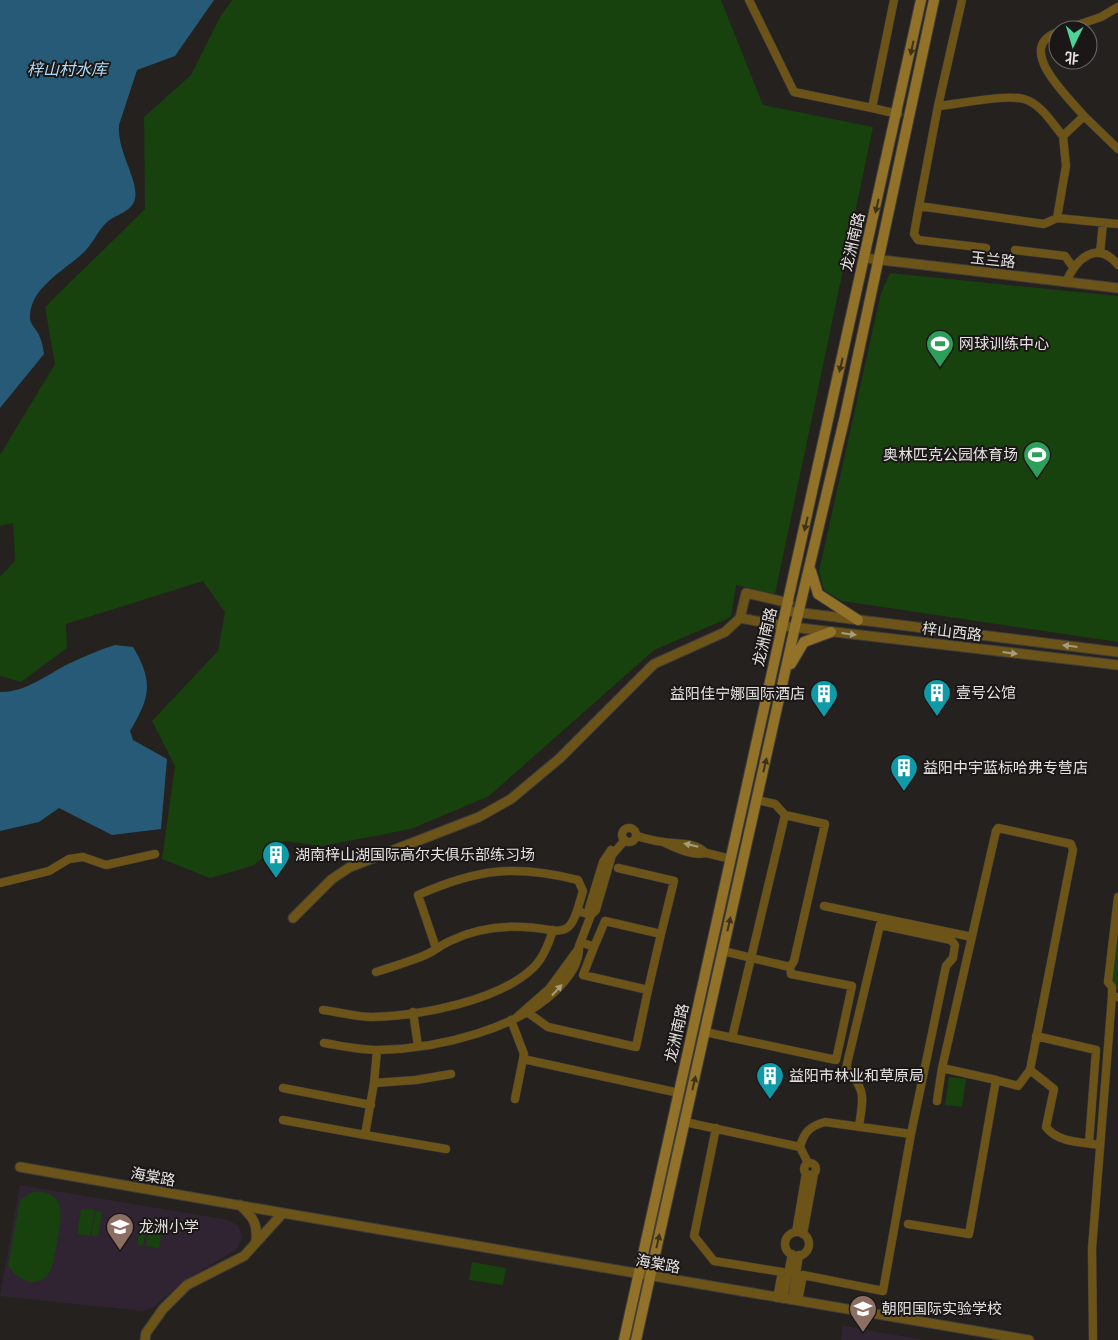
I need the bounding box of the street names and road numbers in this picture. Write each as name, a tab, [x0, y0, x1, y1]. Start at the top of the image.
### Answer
street label: 龙洲南路	[837, 211, 869, 273]
street label: 玉兰路	[970, 248, 1016, 271]
street label: 龙洲南路	[749, 606, 781, 668]
street label: 梓山西路	[921, 618, 983, 645]
street label: 龙洲南路	[661, 1002, 693, 1064]
street label: 海棠路	[129, 1163, 177, 1190]
street label: 海棠路	[634, 1250, 682, 1277]

